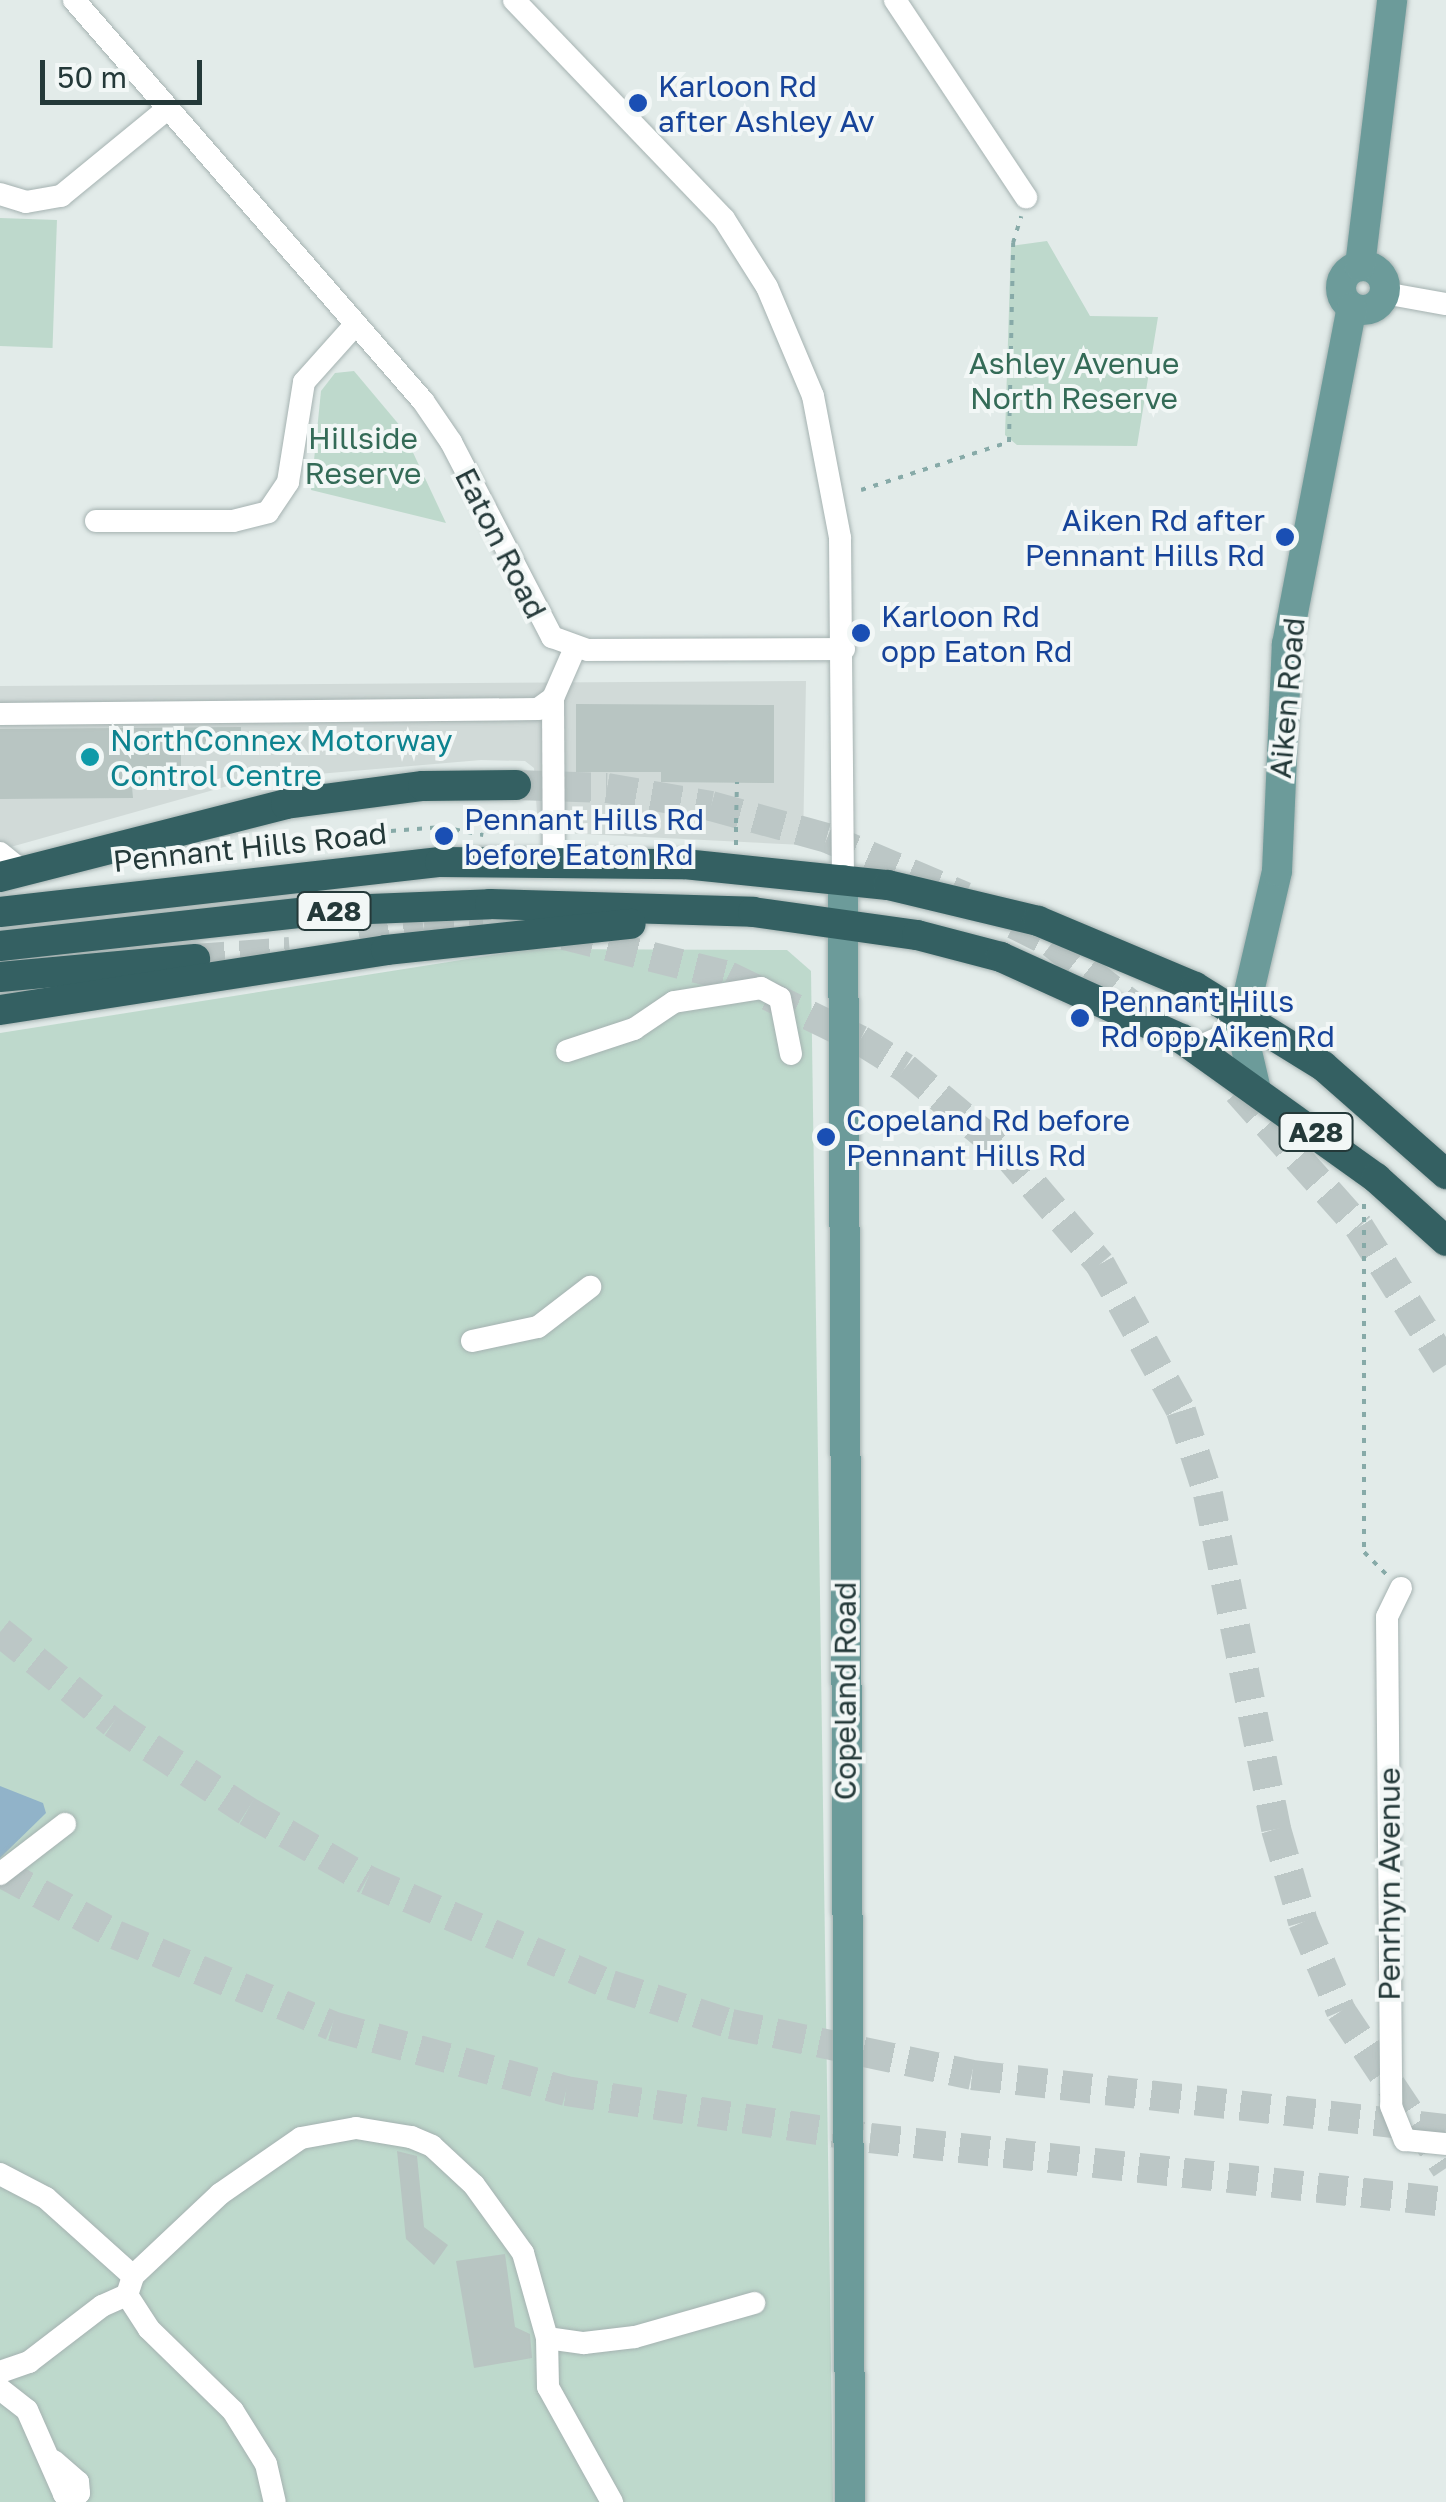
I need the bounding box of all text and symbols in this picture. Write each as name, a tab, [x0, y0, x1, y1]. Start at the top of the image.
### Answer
scale bar	[45, 40, 208, 102]
text: 50 m	[57, 59, 127, 95]
place label: Karloon Rd after Ashley Av	[658, 68, 875, 138]
marker: Karloon Rd after Ashley Av	[627, 92, 649, 114]
park label: Ashley Avenue North Reserve	[969, 345, 1179, 416]
park label: Hillside Reserve	[305, 420, 421, 490]
street label: Eaton Road	[448, 462, 554, 624]
place label: Aiken Rd after Pennant Hills Rd	[1025, 502, 1265, 572]
marker: Aiken Rd after Pennant Hills Rd	[1274, 526, 1296, 548]
place label: Karloon Rd opp Eaton Rd	[881, 598, 1073, 668]
street label: Aiken Road	[1262, 616, 1312, 780]
marker: Karloon Rd opp Eaton Rd	[850, 622, 872, 644]
place label: NorthConnex Motorway Control Centre	[110, 722, 453, 792]
marker: NorthConnex Motorway Control Centre	[79, 746, 101, 768]
place label: Pennant Hills Rd before Eaton Rd	[464, 801, 704, 872]
street label: Pennant Hills Road	[111, 815, 389, 879]
marker: Pennant Hills Rd before Eaton Rd	[433, 825, 455, 847]
road number: A28	[296, 888, 372, 934]
place label: Pennant Hills Rd opp Aiken Rd	[1100, 983, 1335, 1054]
marker: Pennant Hills Rd opp Aiken Rd	[1069, 1007, 1091, 1029]
place label: Copeland Rd before Pennant Hills Rd	[846, 1102, 1130, 1172]
road number: A28	[1278, 1109, 1354, 1155]
marker: Copeland Rd before Pennant Hills Rd	[815, 1126, 837, 1148]
street label: Copeland Road	[827, 1582, 863, 1800]
street label: Penrhyn Avenue	[1371, 1767, 1407, 2001]

